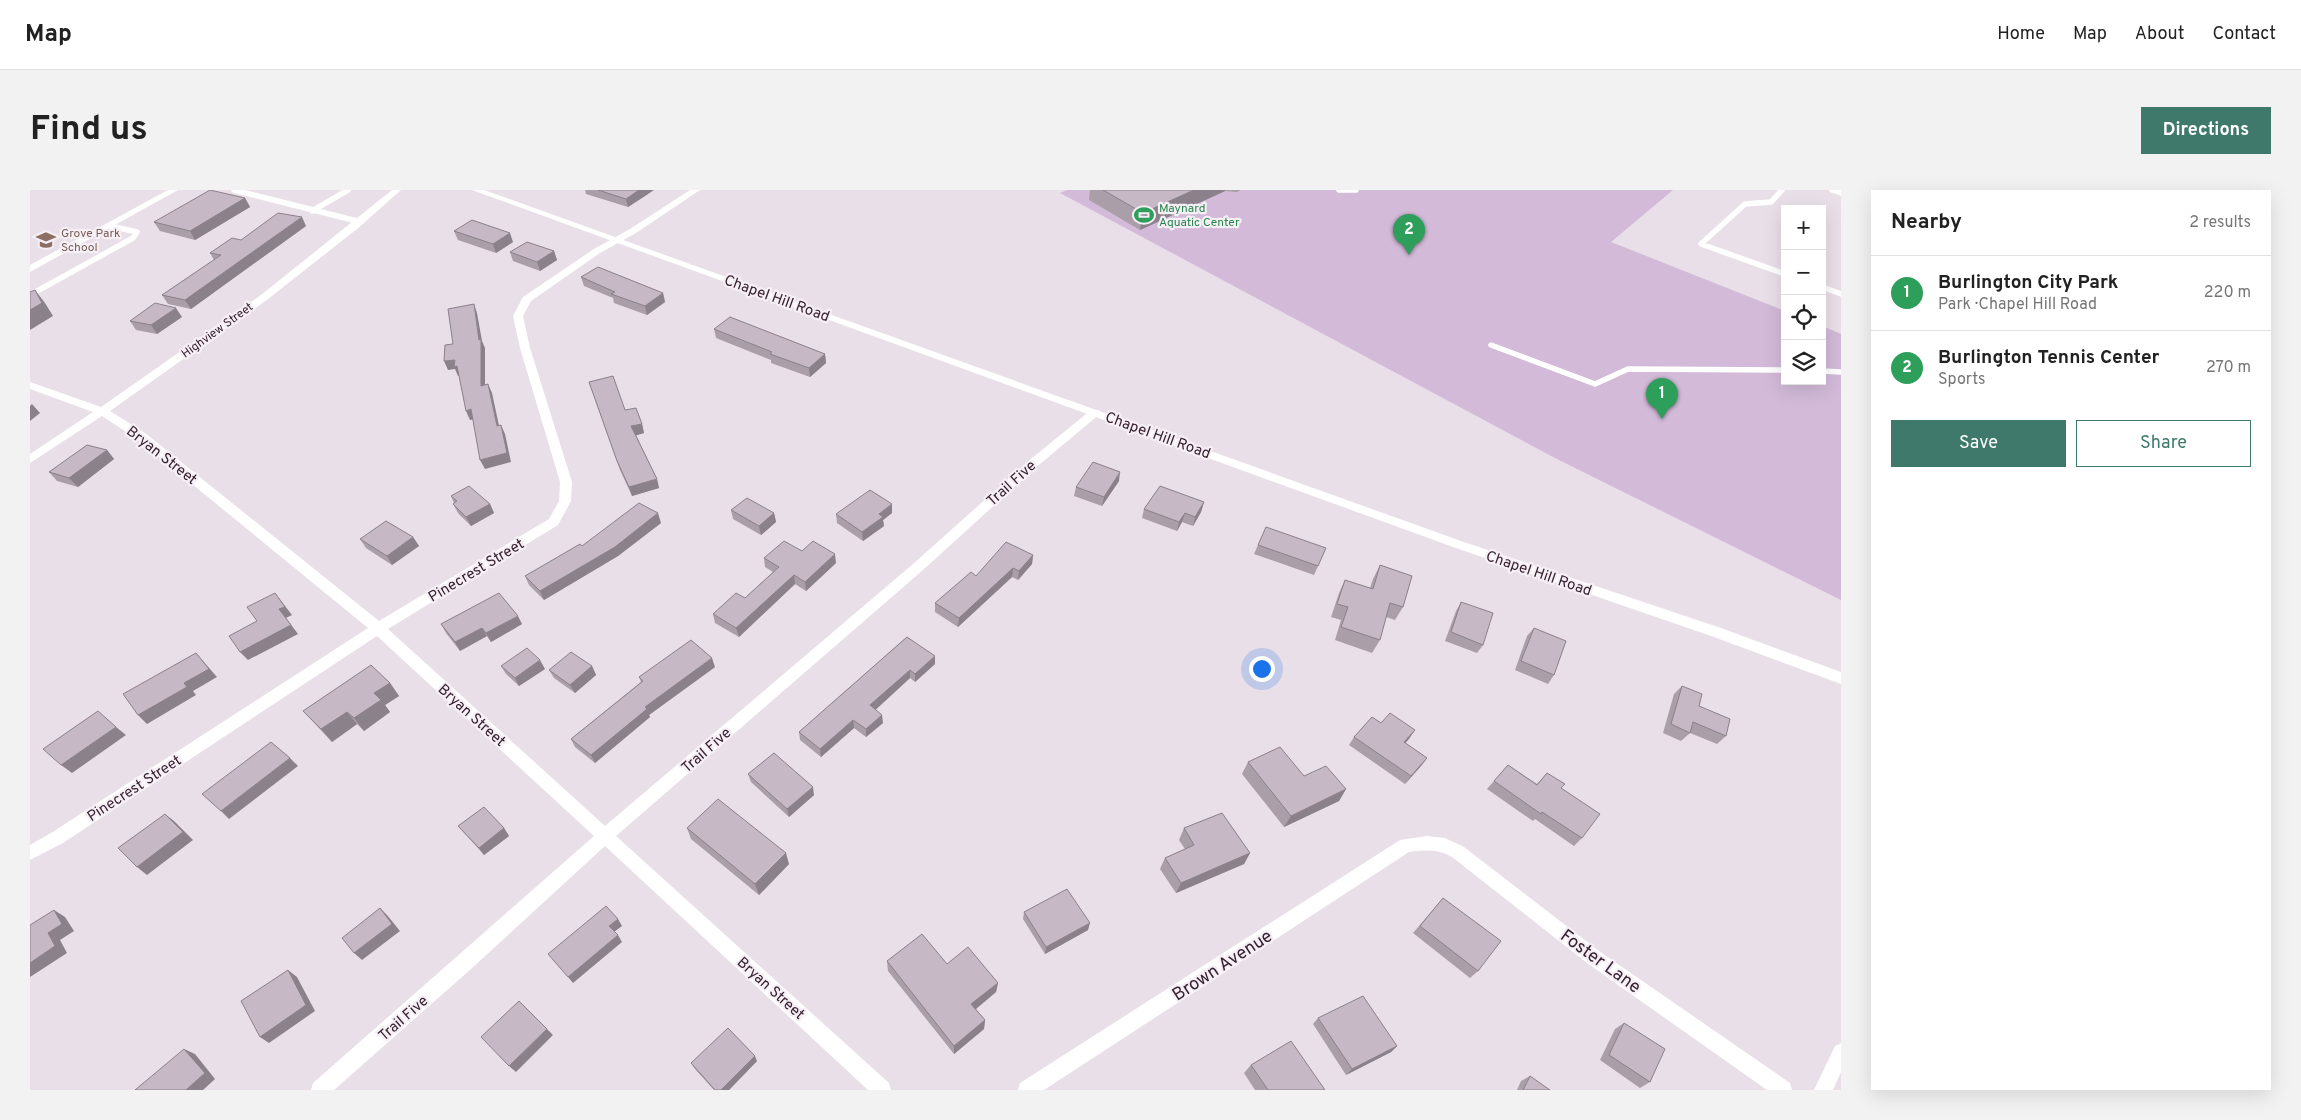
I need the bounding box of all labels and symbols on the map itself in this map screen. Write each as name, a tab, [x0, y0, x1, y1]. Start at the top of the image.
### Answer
place label: Maynard Aquatic Center	[1159, 201, 1240, 231]
sports icon: Maynard Aquatic Center	[1133, 204, 1155, 226]
pin: 2	[1393, 214, 1425, 255]
place label: Grove Park School	[61, 226, 120, 256]
school or university icon: Grove Park School	[35, 229, 57, 251]
street label: Chapel Hill Road	[721, 272, 832, 327]
street label: Highview Street	[179, 299, 257, 362]
pin: 1	[1646, 378, 1678, 419]
street label: Chapel Hill Road	[1102, 409, 1213, 464]
street label: Bryan Street	[122, 423, 200, 490]
street label: Trail Five	[983, 457, 1041, 511]
street label: Pinecrest Street	[425, 535, 528, 607]
street label: Chapel Hill Road	[1483, 547, 1594, 601]
your location	[1249, 656, 1275, 682]
street label: Bryan Street	[433, 681, 509, 752]
street label: Trail Five	[678, 724, 736, 778]
street label: Pinecrest Street	[84, 752, 186, 827]
street label: Brown Avenue	[1168, 925, 1277, 1007]
street label: Foster Lane	[1555, 925, 1645, 999]
street label: Bryan Street	[732, 954, 808, 1025]
street label: Trail Five	[375, 992, 433, 1046]

